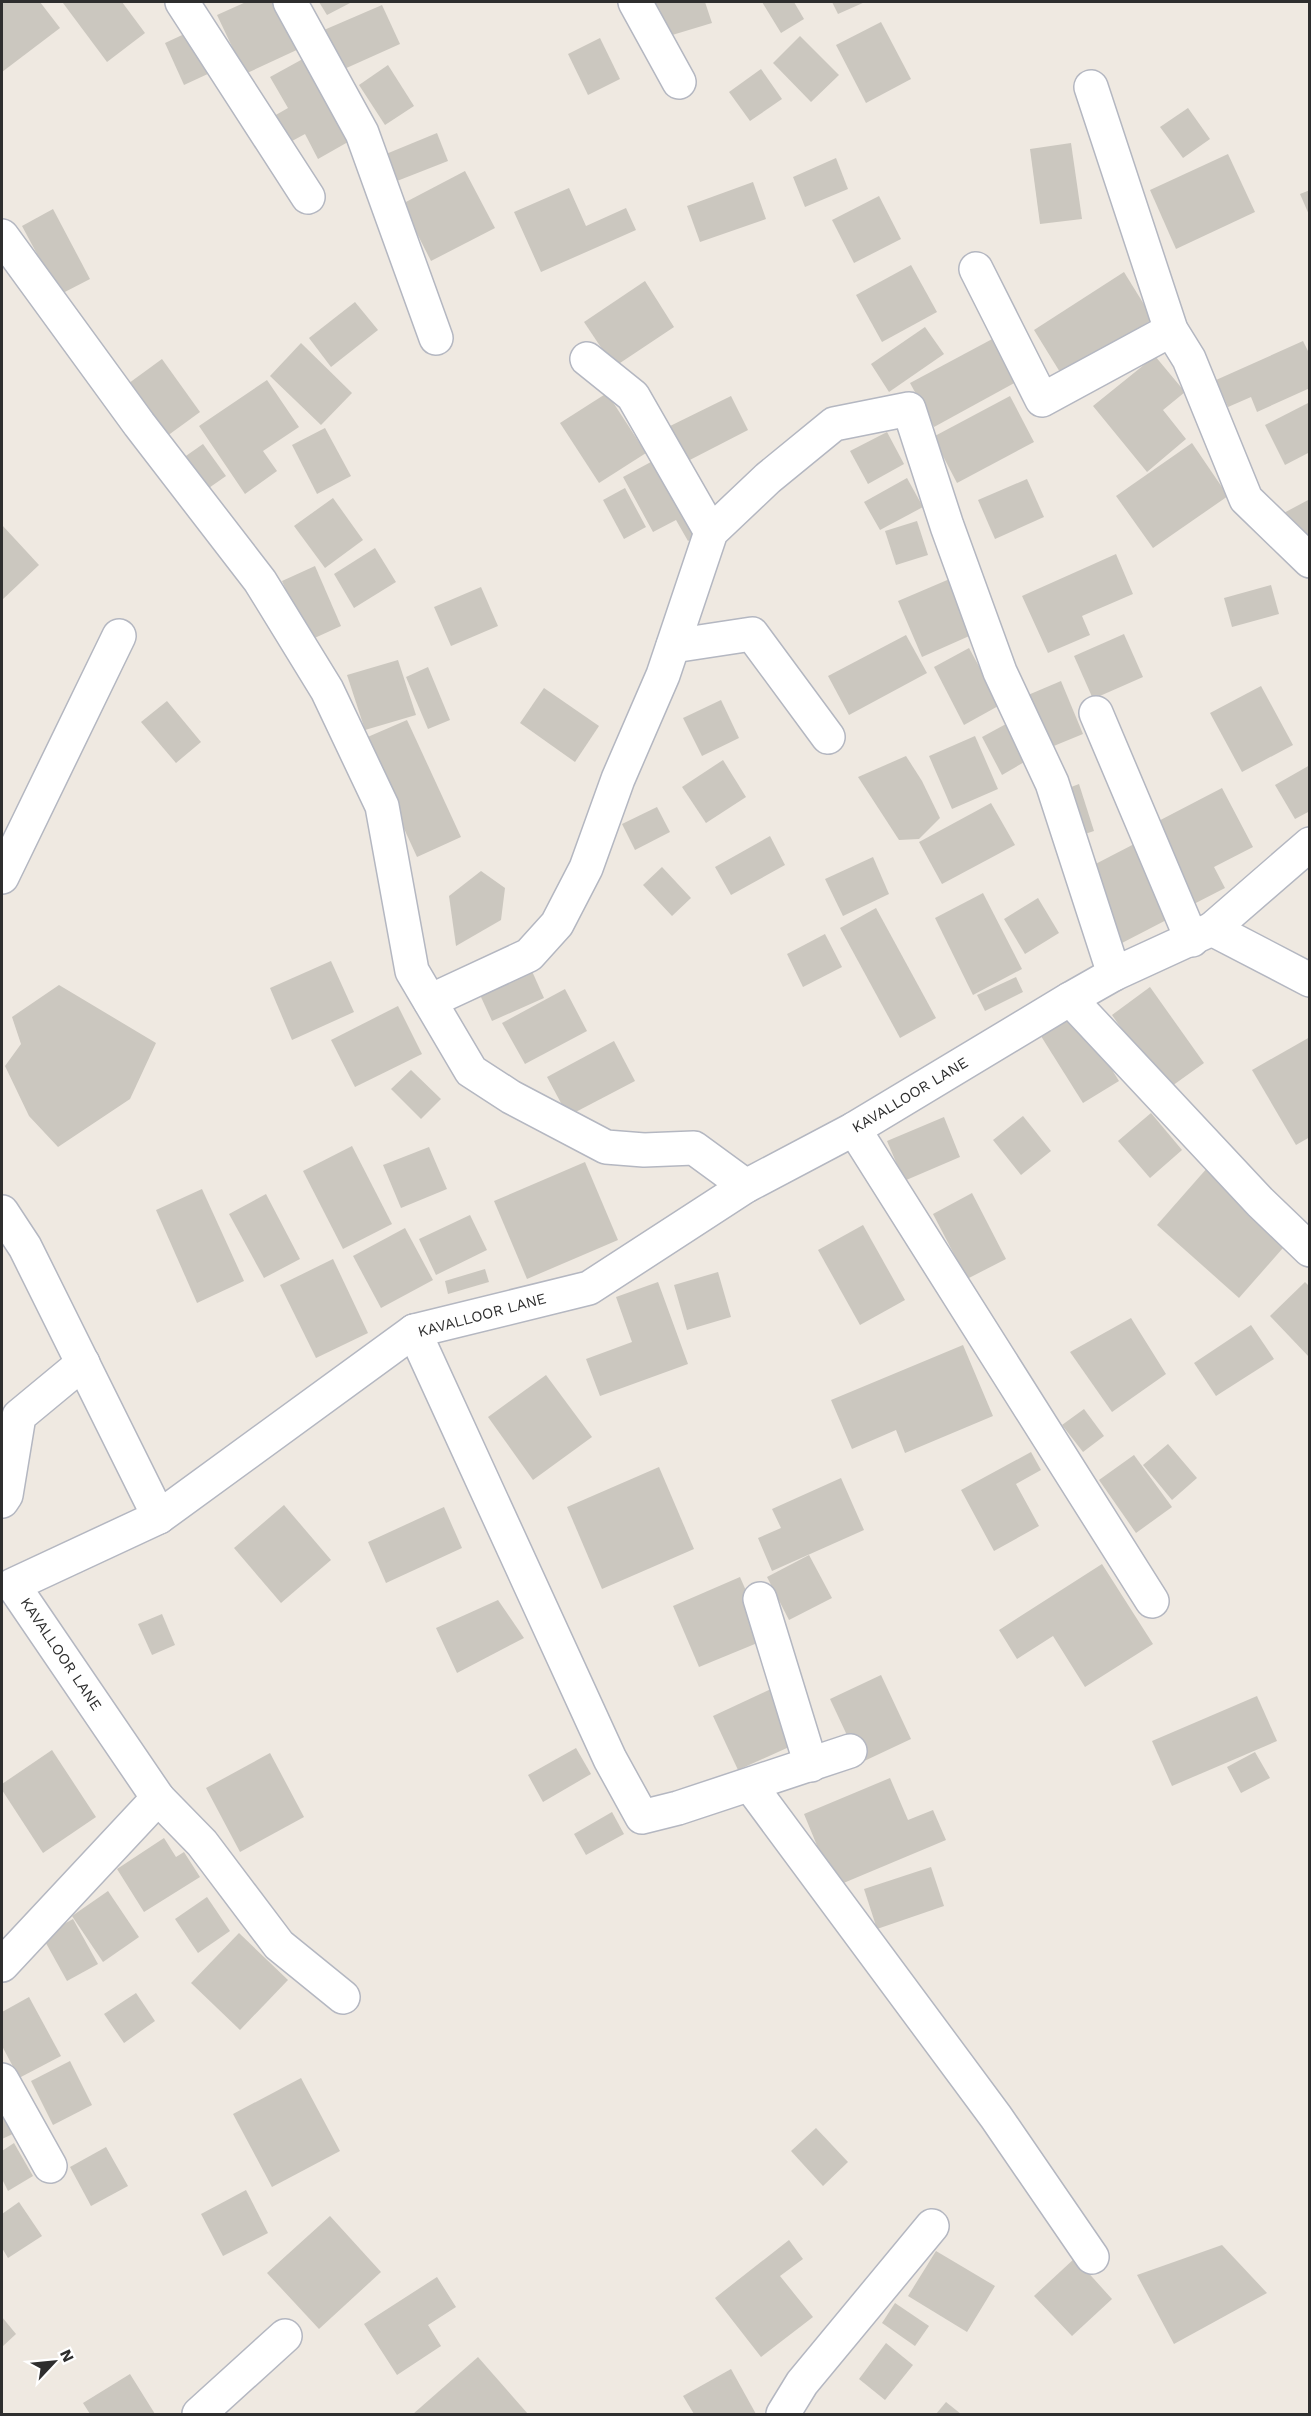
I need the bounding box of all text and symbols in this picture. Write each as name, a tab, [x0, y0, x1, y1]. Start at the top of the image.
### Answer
street label: KAVALLOOR LANE	[849, 1053, 971, 1137]
street label: KAVALLOOR LANE	[416, 1289, 548, 1341]
street label: KAVALLOOR LANE	[17, 1594, 105, 1714]
north arrow	[24, 2332, 84, 2392]
text: N	[56, 2346, 78, 2365]

